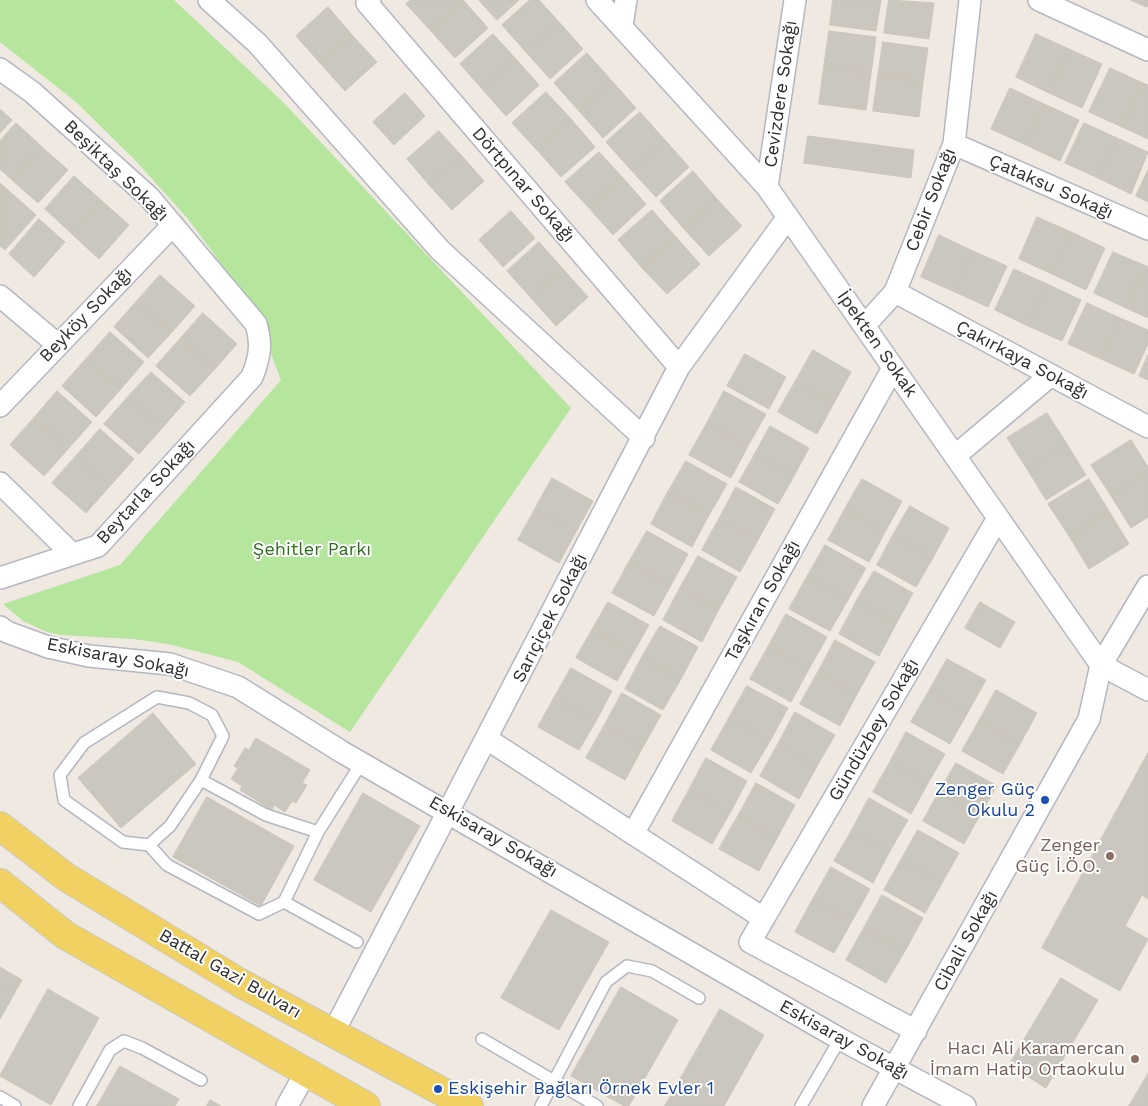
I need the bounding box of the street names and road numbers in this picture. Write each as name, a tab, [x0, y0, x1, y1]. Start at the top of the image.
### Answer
street label: Cevizdere Sokağı	[760, 19, 802, 169]
street label: Beşiktaş Sokağı	[59, 116, 173, 226]
street label: Dörtpınar Sokağı	[467, 123, 579, 247]
street label: Cebir Sokağı	[901, 145, 961, 255]
street label: Çataksu Sokağı	[986, 150, 1116, 224]
street label: Beyköy Sokağı	[35, 263, 137, 367]
street label: İpekten Sokak	[832, 287, 922, 401]
street label: Çakırkaya Sokağı	[952, 316, 1092, 404]
street label: Beytarla Sokağı	[92, 435, 200, 549]
street label: Taşkıran Sokağı	[721, 537, 805, 665]
street label: Sarıçiçek Sokağı	[508, 550, 592, 686]
street label: Eskisaray Sokağı	[45, 634, 191, 682]
street label: Gündüzbey Sokağı	[824, 655, 924, 805]
street label: Eskisaray Sokağı	[425, 791, 561, 883]
street label: Cibali Sokağı	[929, 887, 1003, 995]
street label: Battal Gazi Bulvarı	[155, 925, 305, 1023]
street label: Eskisaray Sokağı	[775, 995, 913, 1085]

